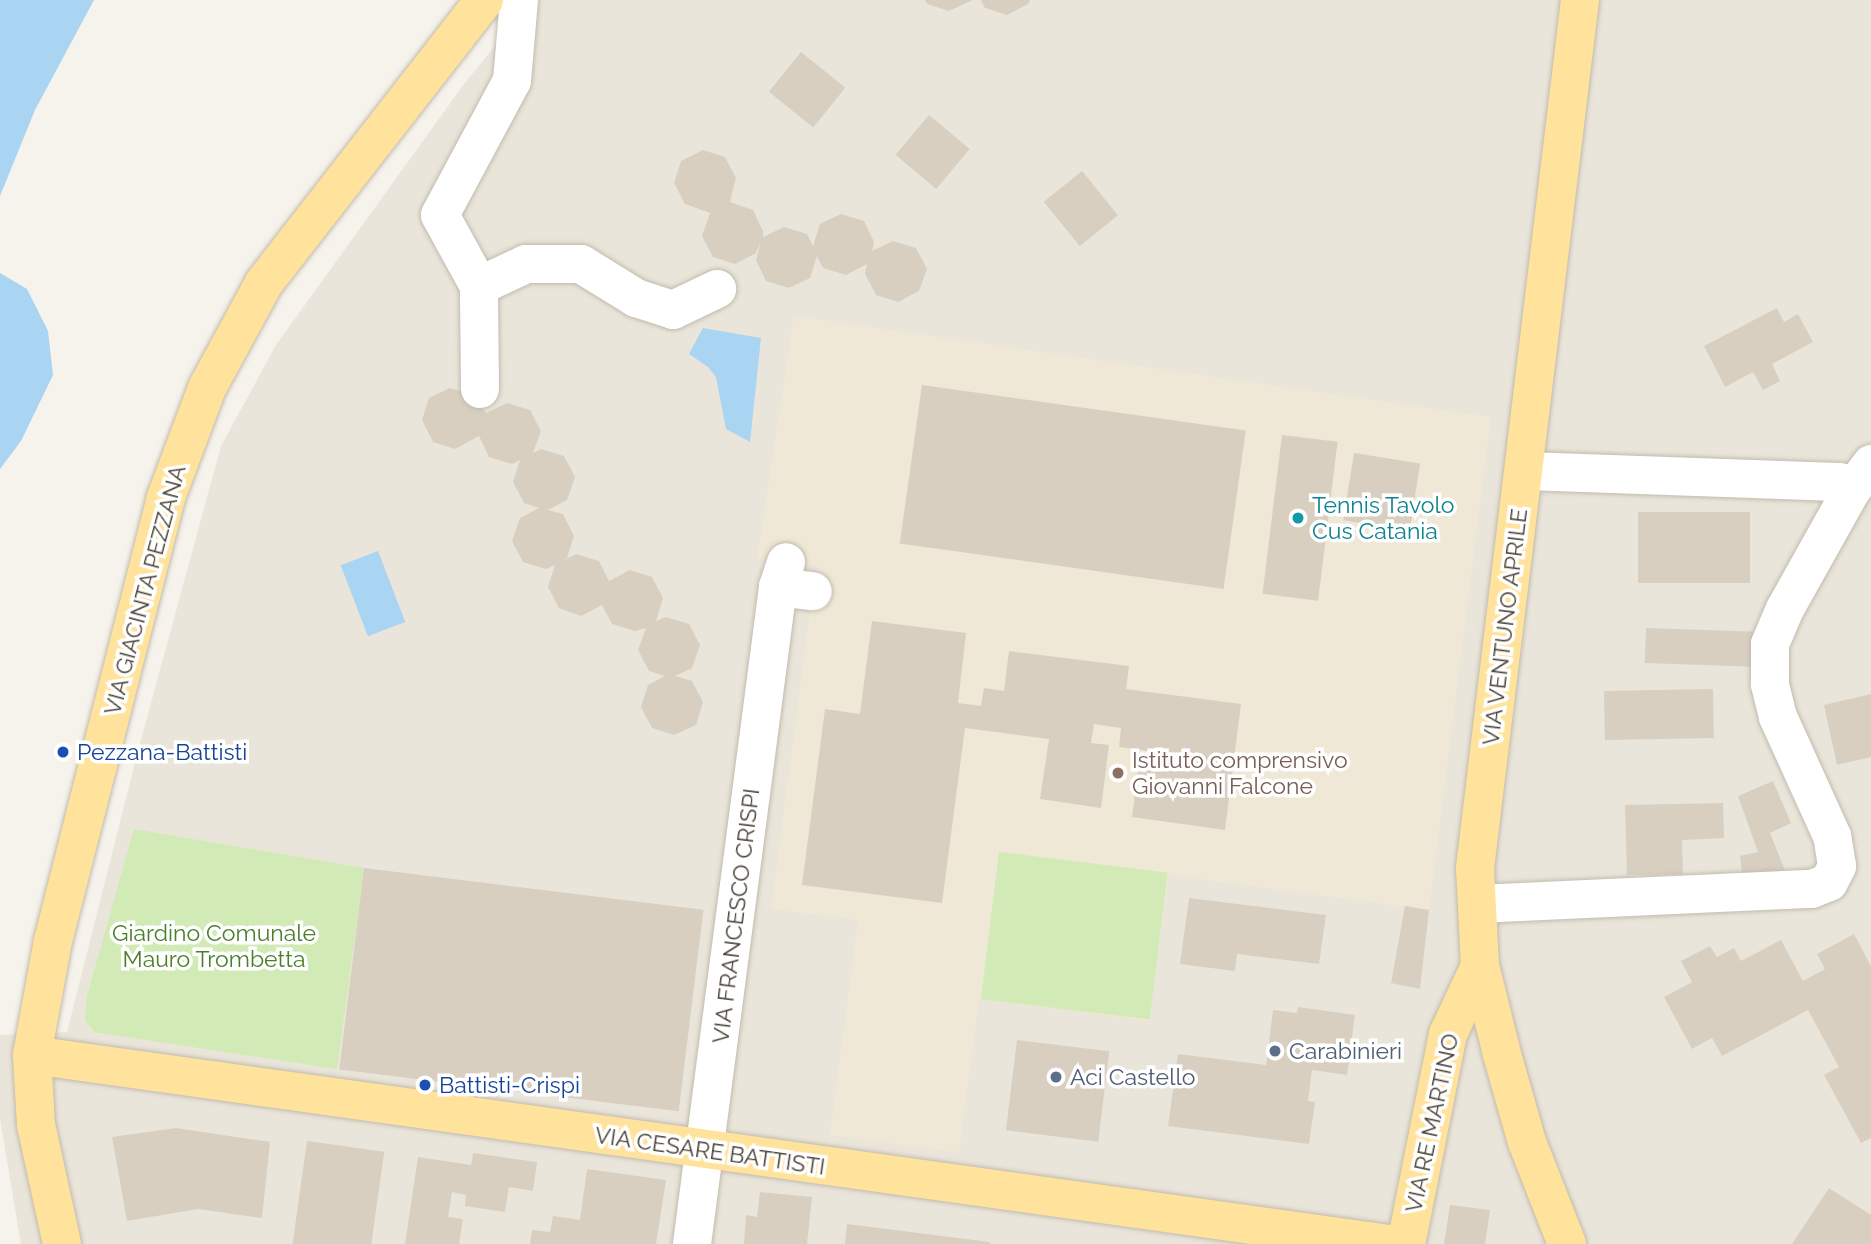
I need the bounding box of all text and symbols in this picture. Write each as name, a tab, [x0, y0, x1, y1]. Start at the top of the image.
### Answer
street label: VIA GIACINTA PEZZANA	[98, 461, 192, 719]
place label: Tennis Tavolo Cus Catania	[1312, 491, 1455, 545]
street label: VIA VENTUNO APRILE	[1477, 506, 1533, 748]
marker: Tennis Tavolo Cus Catania	[1290, 510, 1306, 526]
place label: Pezzana-Battisti	[77, 738, 247, 766]
marker: Pezzana-Battisti	[55, 744, 71, 760]
place label: Istituto comprensivo Giovanni Falcone	[1132, 746, 1348, 800]
marker: Istituto comprensivo Giovanni Falcone	[1110, 765, 1126, 781]
street label: VIA FRANCESCO CRISPI	[707, 787, 765, 1045]
park label: Giardino Comunale Mauro Trombetta	[112, 919, 316, 973]
street label: VIA RE MARTINO	[1399, 1031, 1465, 1215]
place label: Carabinieri	[1289, 1037, 1402, 1065]
marker: Carabinieri	[1267, 1043, 1283, 1059]
place label: Aci Castello	[1070, 1063, 1195, 1091]
marker: Aci Castello	[1048, 1069, 1064, 1085]
place label: Battisti-Crispi	[439, 1071, 580, 1099]
marker: Battisti-Crispi	[417, 1077, 433, 1093]
street label: VIA CESARE BATTISTI	[593, 1121, 827, 1181]

